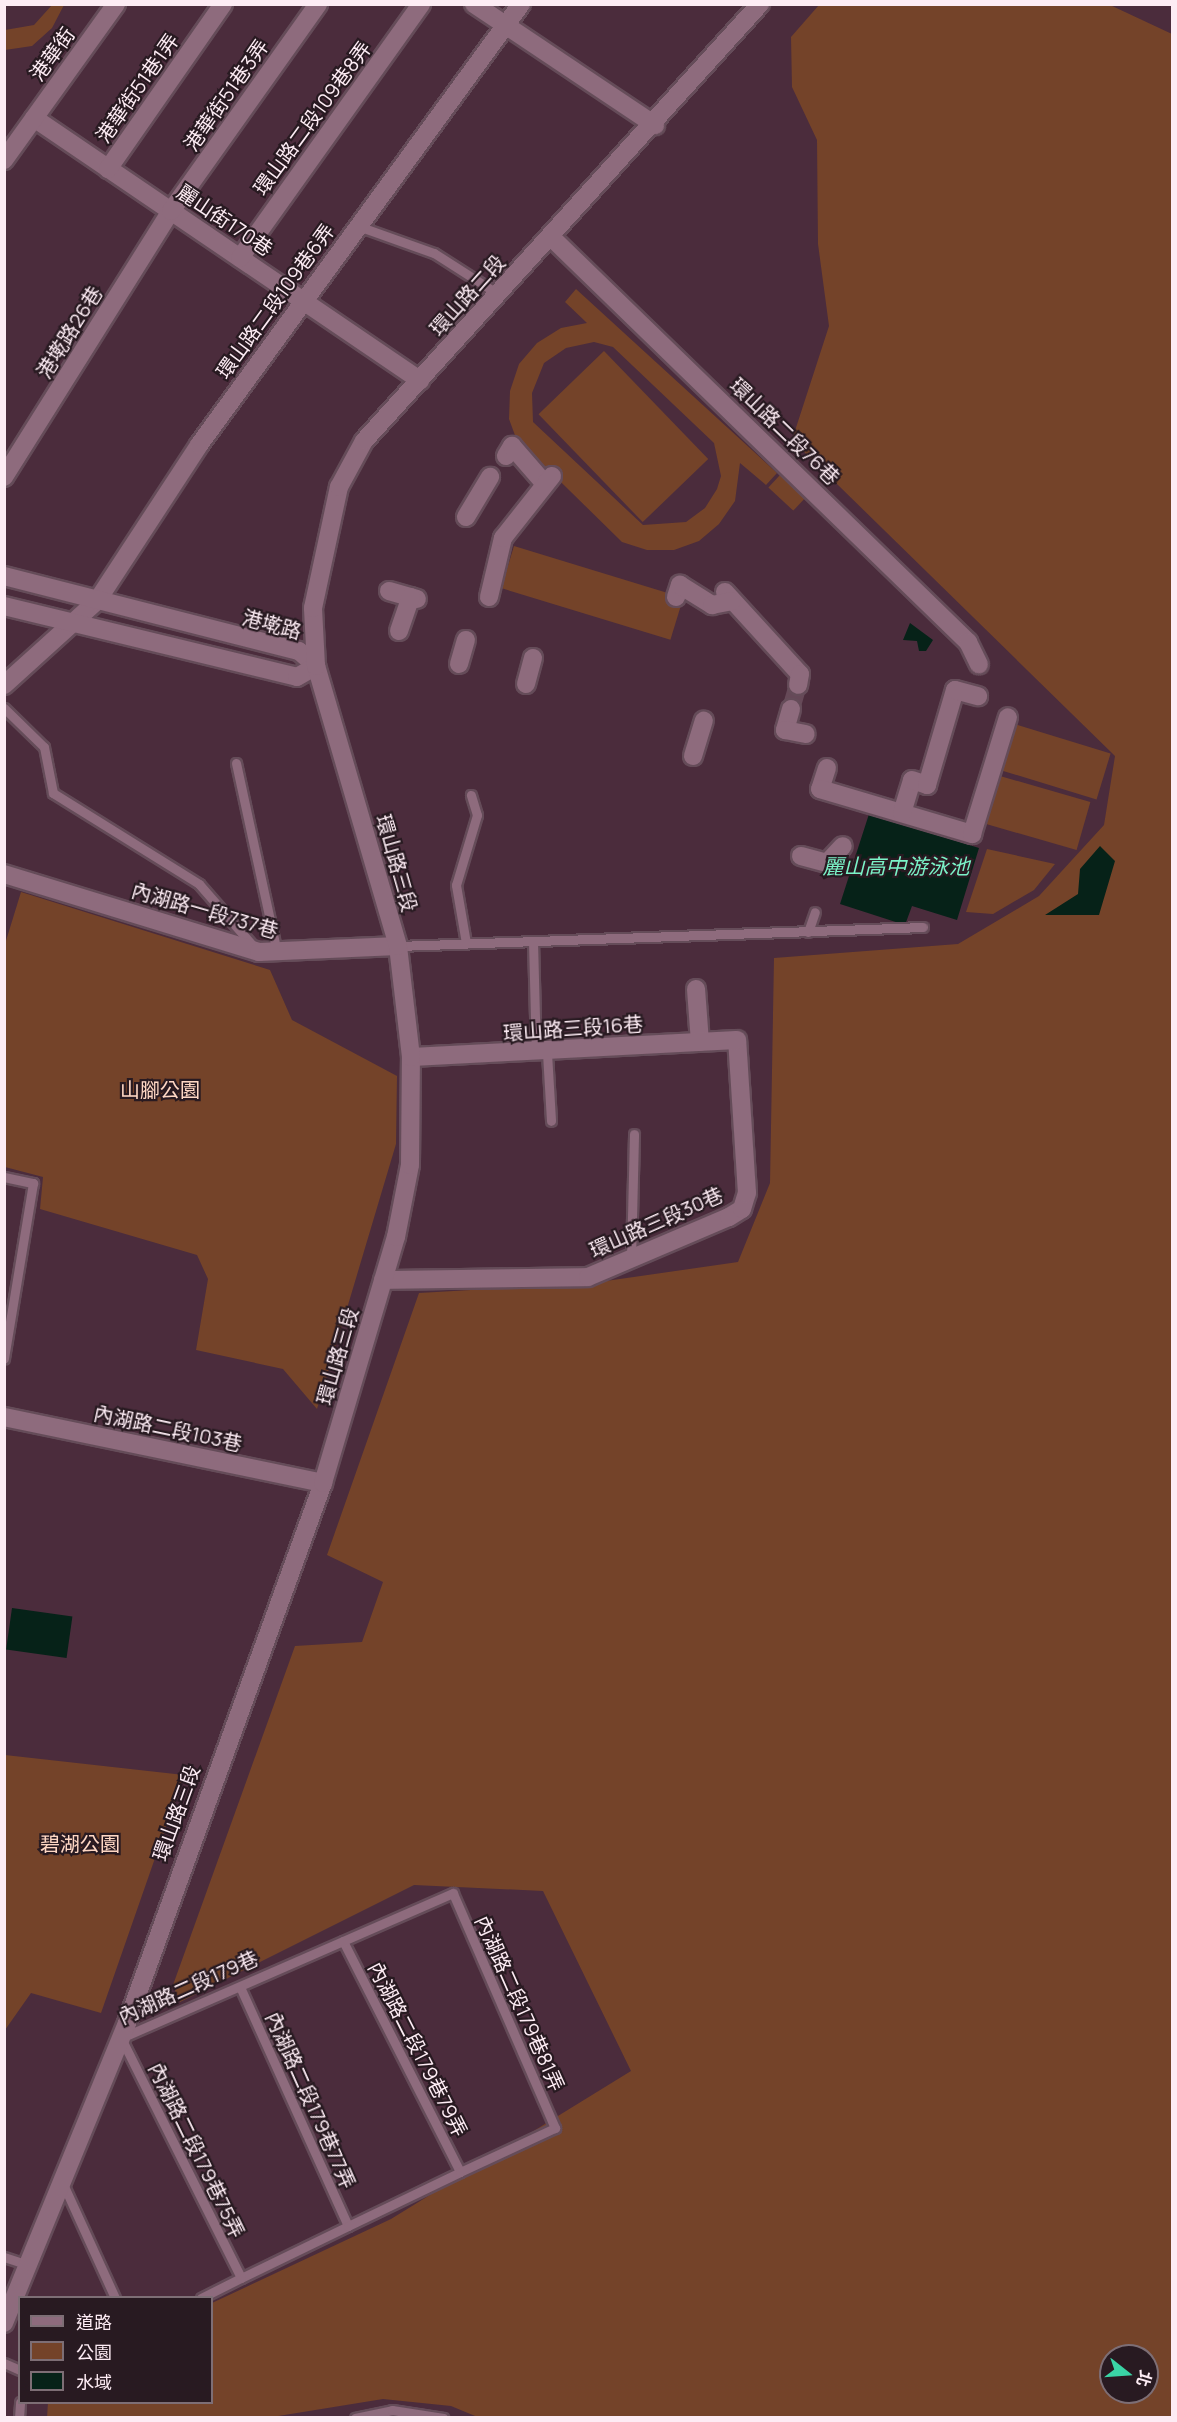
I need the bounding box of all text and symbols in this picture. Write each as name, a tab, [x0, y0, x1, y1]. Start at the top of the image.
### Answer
street label: 港華街	[25, 23, 79, 85]
street label: 港華街51巷1弄	[91, 29, 183, 147]
street label: 港華街51巷3弄	[179, 35, 273, 155]
street label: 環山路二段109巷8弄	[248, 37, 376, 199]
street label: 麗山街170巷	[173, 179, 277, 261]
street label: 環山路二段109巷6弄	[211, 219, 339, 383]
street label: 環山路二段	[425, 250, 509, 340]
street label: 港墘路26巷	[31, 282, 107, 382]
street label: 環山路二段76巷	[725, 373, 845, 489]
street label: 港墘路	[240, 605, 304, 643]
street label: 環山路三段	[372, 812, 422, 914]
water label: 麗山高中游泳池	[823, 853, 969, 879]
street label: 內湖路一段737巷	[129, 878, 281, 942]
street label: 環山路三段16巷	[502, 1011, 644, 1045]
park label: 山腳公園	[120, 1077, 200, 1101]
street label: 環山路三段30巷	[586, 1182, 726, 1262]
street label: 環山路三段	[312, 1305, 362, 1407]
street label: 內湖路二段103巷	[92, 1401, 244, 1455]
street label: 環山路三段	[148, 1762, 204, 1864]
park label: 碧湖公園	[40, 1831, 120, 1855]
street label: 內湖路二段179巷81弄	[470, 1911, 570, 2095]
street label: 內湖路二段179巷	[114, 1945, 262, 2029]
street label: 內湖路二段179巷79弄	[364, 1958, 472, 2140]
street label: 內湖路二段179巷77弄	[261, 2008, 361, 2192]
street label: 內湖路二段179巷75弄	[144, 2059, 250, 2241]
legend	[18, 2296, 213, 2404]
text: 道路	[76, 2310, 112, 2334]
text: 公園	[76, 2340, 112, 2364]
north arrow	[1099, 2344, 1159, 2404]
text: 北	[1131, 2368, 1157, 2390]
text: 水域	[76, 2370, 112, 2394]

